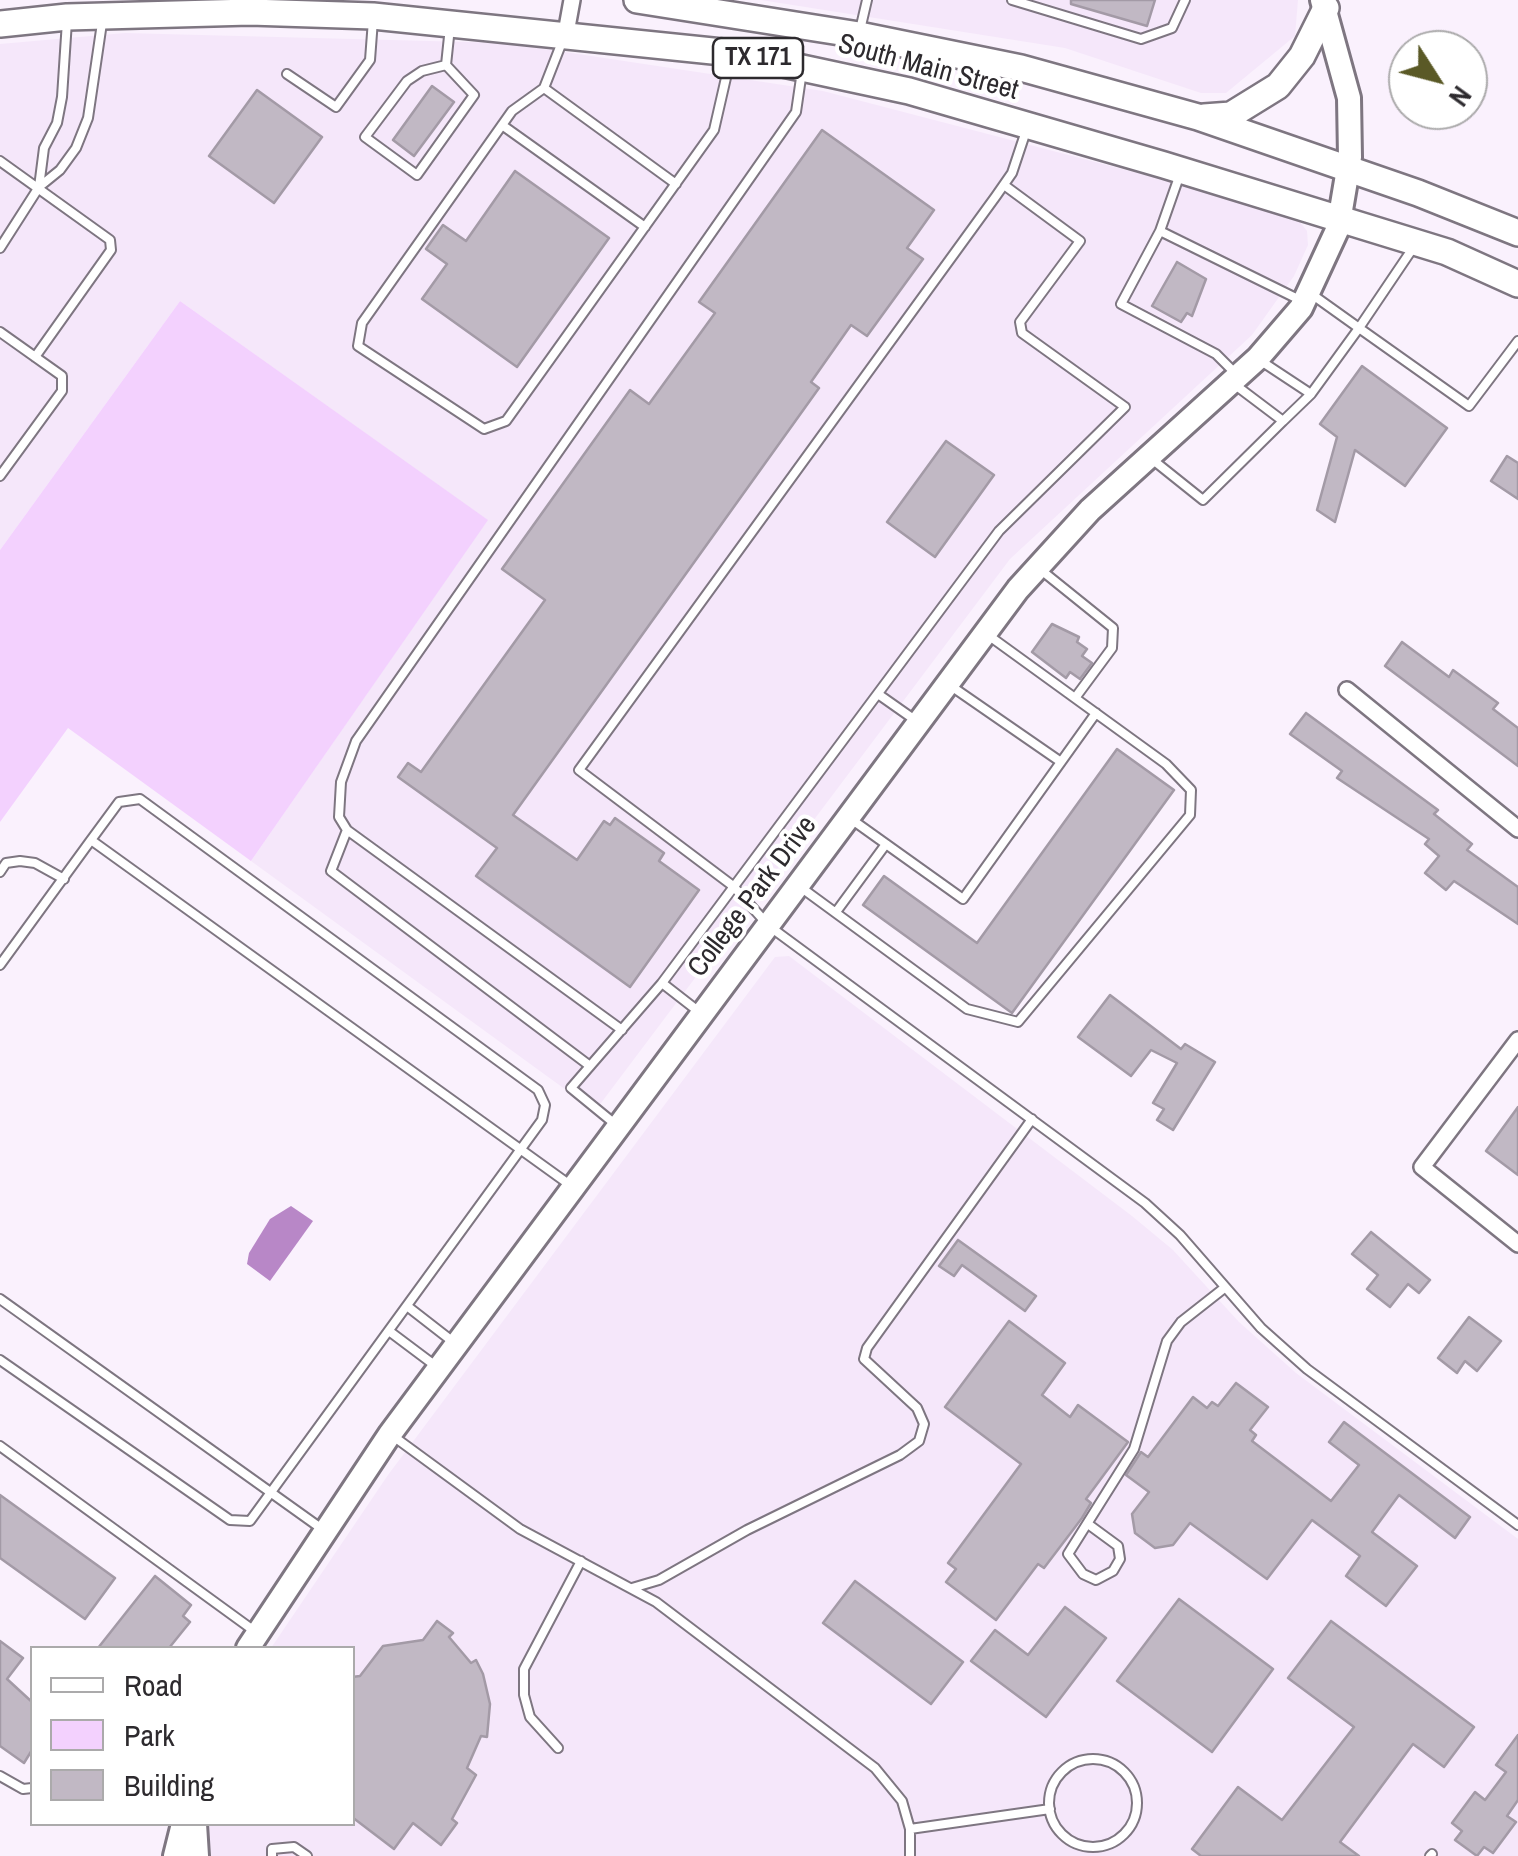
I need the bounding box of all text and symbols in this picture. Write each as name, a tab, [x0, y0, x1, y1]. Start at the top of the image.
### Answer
street label: South Main Street	[834, 28, 1022, 108]
north arrow	[1388, 30, 1488, 130]
road number: TX 171	[713, 38, 803, 78]
text: N	[1440, 79, 1481, 114]
street label: College Park Drive	[682, 810, 824, 984]
legend	[30, 1646, 355, 1826]
text: Road	[124, 1665, 183, 1705]
text: Park	[124, 1715, 175, 1755]
text: Building	[124, 1765, 214, 1805]

